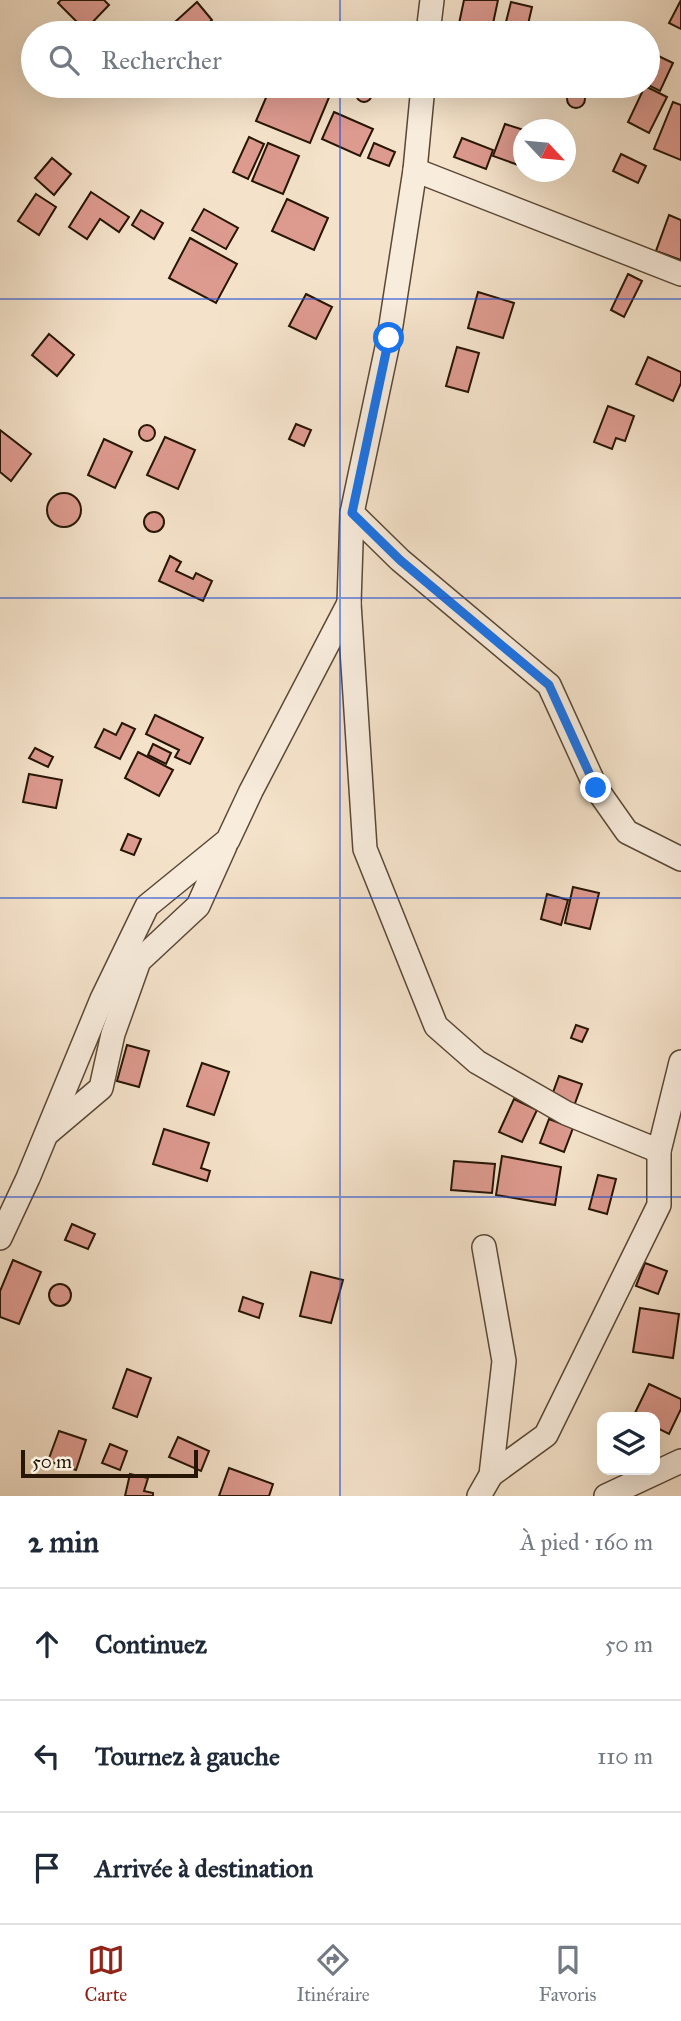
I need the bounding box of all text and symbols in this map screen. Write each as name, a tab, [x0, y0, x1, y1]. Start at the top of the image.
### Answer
search box	[21, 21, 660, 98]
icon: search	[45, 41, 83, 79]
text: Rechercher	[101, 44, 222, 76]
north arrow	[513, 119, 576, 182]
route start	[373, 322, 404, 353]
route end	[580, 772, 611, 803]
map controls	[597, 1412, 660, 1475]
button: layers	[597, 1412, 660, 1475]
scale bar	[21, 1447, 198, 1479]
text: 50 m	[32, 1450, 72, 1473]
text: 2 min	[28, 1524, 99, 1560]
text: À pied · 160 m	[520, 1528, 653, 1556]
icon: ahead	[28, 1625, 66, 1663]
text: Continuez	[95, 1628, 207, 1660]
text: 50 m	[605, 1630, 653, 1658]
icon: left	[28, 1737, 66, 1775]
text: Tournez à gauche	[95, 1740, 280, 1772]
text: 110 m	[597, 1742, 653, 1770]
icon: arrive	[28, 1849, 66, 1887]
text: Arrivée à destination	[95, 1852, 313, 1884]
tab: Carte	[85, 1941, 127, 2006]
tab: Itinéraire	[296, 1941, 370, 2006]
tab: Favoris	[539, 1941, 596, 2006]

